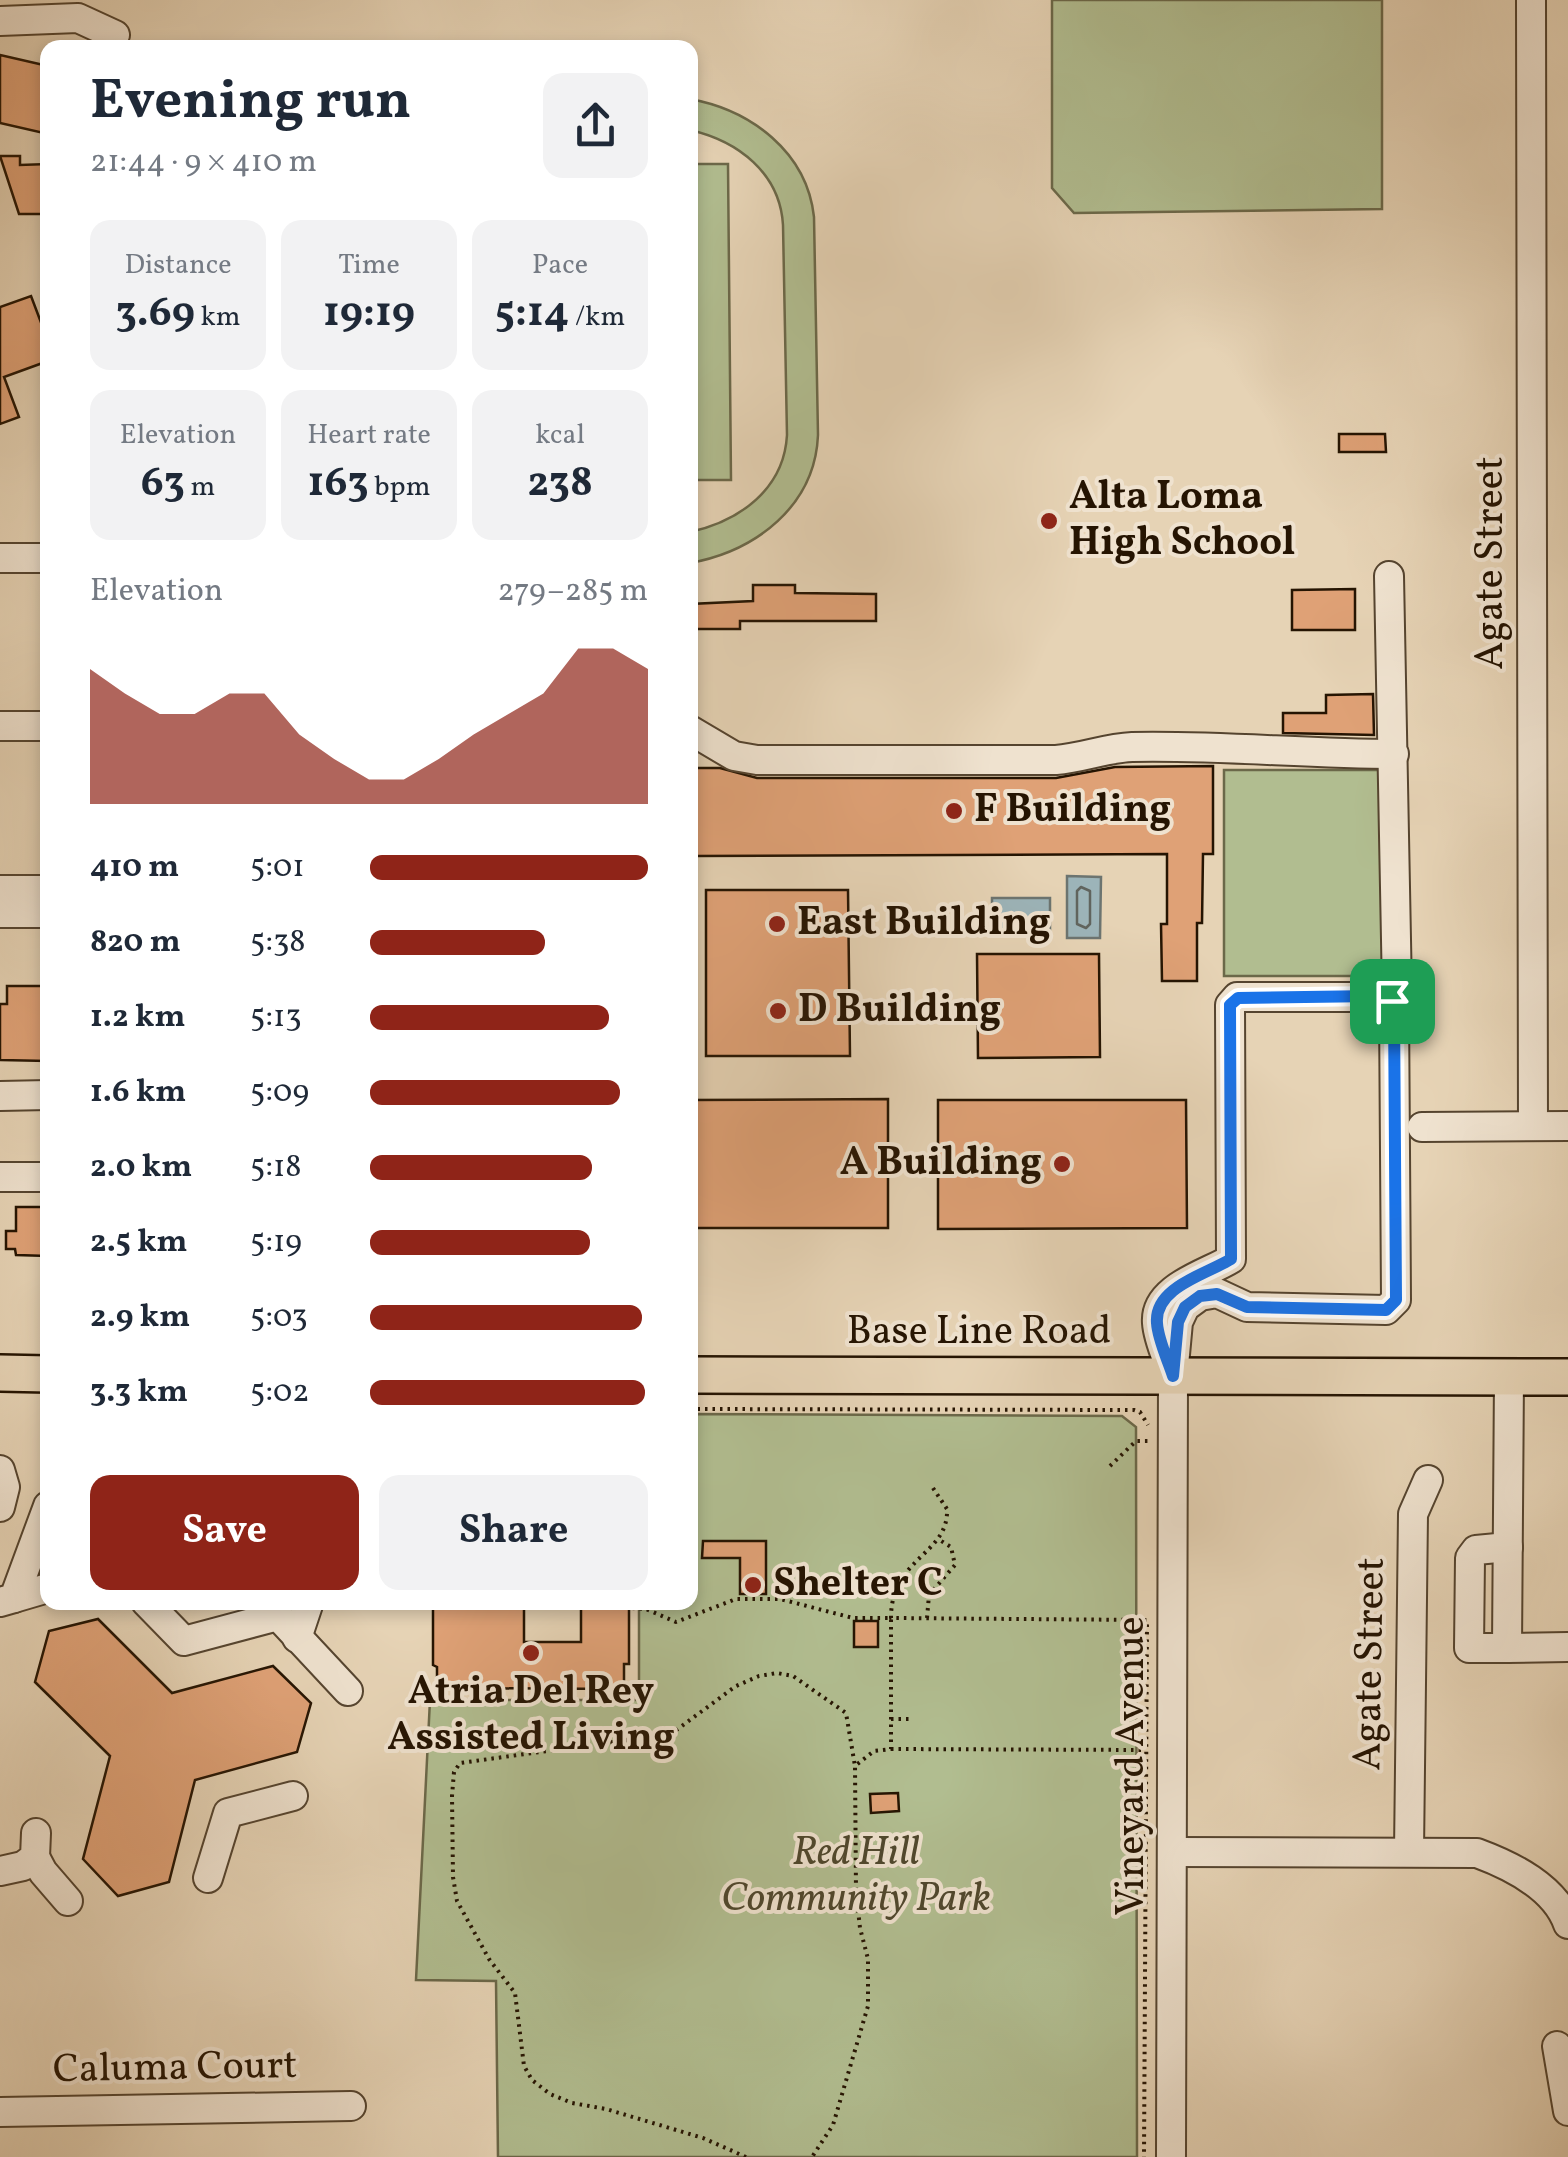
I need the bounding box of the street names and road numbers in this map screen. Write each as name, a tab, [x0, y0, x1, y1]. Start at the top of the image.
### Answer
street label: Agate Street	[1464, 456, 1520, 670]
street label: Base Line Road	[847, 1305, 1111, 1361]
street label: Agate Street	[1341, 1557, 1401, 1771]
street label: Vineyard Avenue	[1105, 1616, 1161, 1916]
street label: Caluma Court	[52, 2039, 298, 2099]

